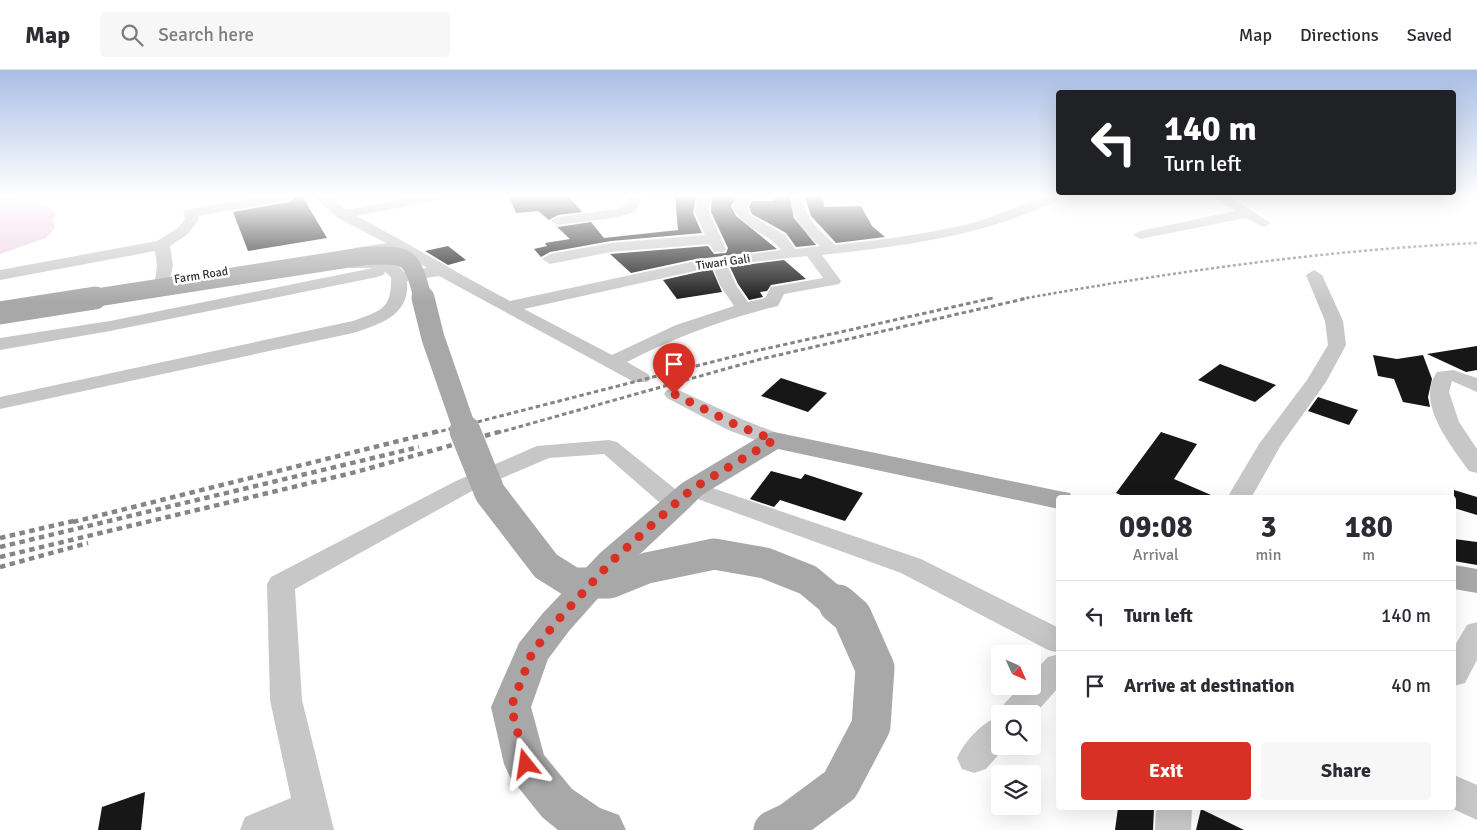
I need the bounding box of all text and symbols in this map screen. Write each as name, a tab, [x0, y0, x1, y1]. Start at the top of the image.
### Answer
search box	[100, 12, 450, 57]
text: Map	[25, 20, 70, 50]
icon: search	[118, 21, 146, 49]
text: Search here	[158, 23, 254, 47]
text: Map	[1239, 24, 1272, 46]
text: Directions	[1300, 24, 1379, 46]
text: Saved	[1407, 24, 1452, 46]
text: 140 m	[1164, 107, 1257, 150]
icon: left	[1081, 110, 1146, 175]
text: Turn left	[1164, 150, 1242, 177]
street label: Tiwari Gali	[695, 251, 751, 274]
street label: Farm Road	[173, 264, 229, 287]
pin	[653, 343, 695, 394]
icon: arrive	[660, 350, 688, 378]
text: 09:08	[1119, 509, 1193, 546]
text: 3	[1260, 509, 1277, 546]
text: 180	[1344, 509, 1393, 546]
text: Arrival	[1133, 545, 1179, 565]
text: min	[1256, 545, 1281, 565]
text: m	[1362, 545, 1375, 565]
icon: left	[1081, 602, 1109, 630]
text: Turn left	[1124, 604, 1193, 628]
text: 140 m	[1381, 604, 1431, 628]
north arrow	[991, 645, 1041, 695]
map controls	[991, 645, 1041, 815]
icon: arrive	[1081, 672, 1109, 700]
text: Arrive at destination	[1124, 674, 1295, 698]
text: 40 m	[1391, 674, 1431, 698]
button: search	[991, 705, 1041, 755]
position arrow	[499, 737, 551, 789]
button: Exit	[1081, 742, 1251, 800]
button: Share	[1261, 742, 1431, 800]
button: layers	[991, 765, 1041, 815]

